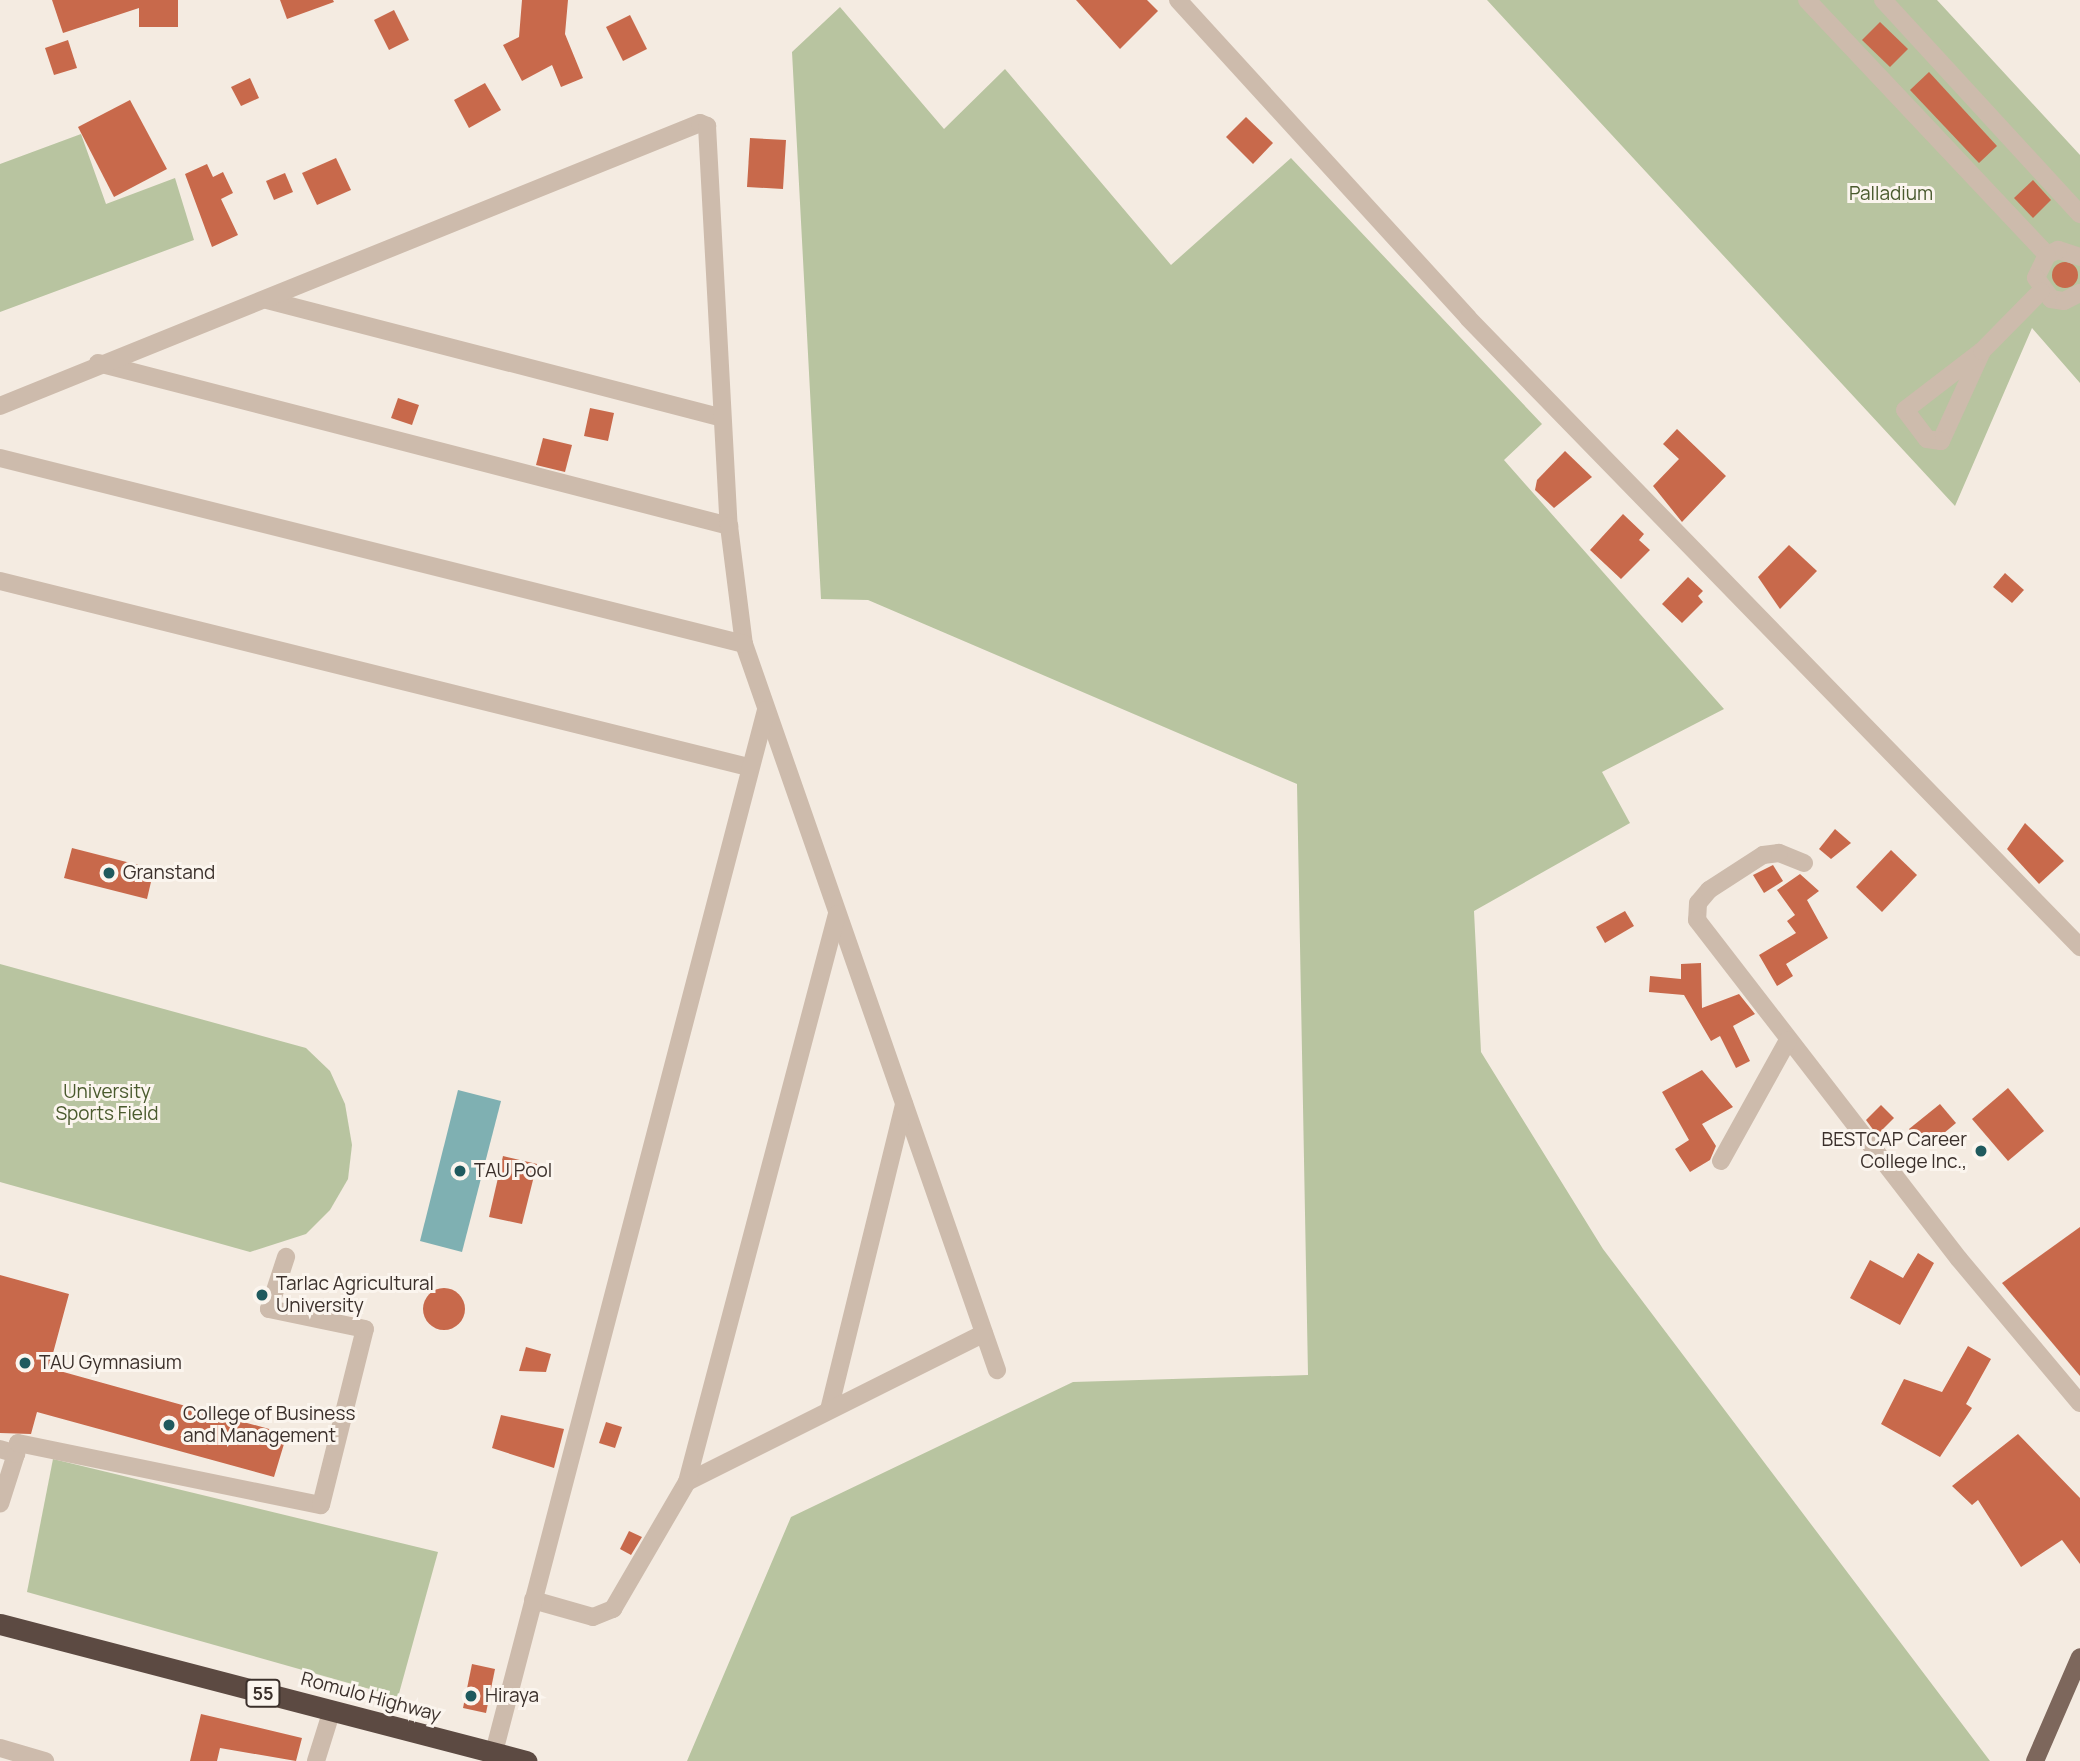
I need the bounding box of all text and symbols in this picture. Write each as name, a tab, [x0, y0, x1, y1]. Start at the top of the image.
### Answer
park label: Palladium	[1849, 183, 1933, 205]
place label: Granstand	[123, 862, 215, 884]
marker: Granstand	[101, 865, 117, 881]
park label: University Sports Field	[55, 1081, 159, 1125]
place label: BESTCAP Career College Inc.,	[1822, 1129, 1967, 1173]
marker: BESTCAP Career College Inc.,	[1973, 1143, 1989, 1159]
place label: TAU Pool	[474, 1160, 552, 1182]
marker: TAU Pool	[452, 1163, 468, 1179]
place label: Tarlac Agricultural University	[276, 1273, 434, 1317]
marker: Tarlac Agricultural University	[254, 1287, 270, 1303]
place label: TAU Gymnasium	[39, 1352, 182, 1374]
marker: TAU Gymnasium	[17, 1355, 33, 1371]
place label: College of Business and Management	[183, 1403, 355, 1447]
marker: College of Business and Management	[161, 1417, 177, 1433]
street label: Romulo Highway	[298, 1667, 444, 1727]
road number: 55	[244, 1678, 282, 1708]
place label: Hiraya	[485, 1685, 539, 1707]
marker: Hiraya	[463, 1688, 479, 1704]

